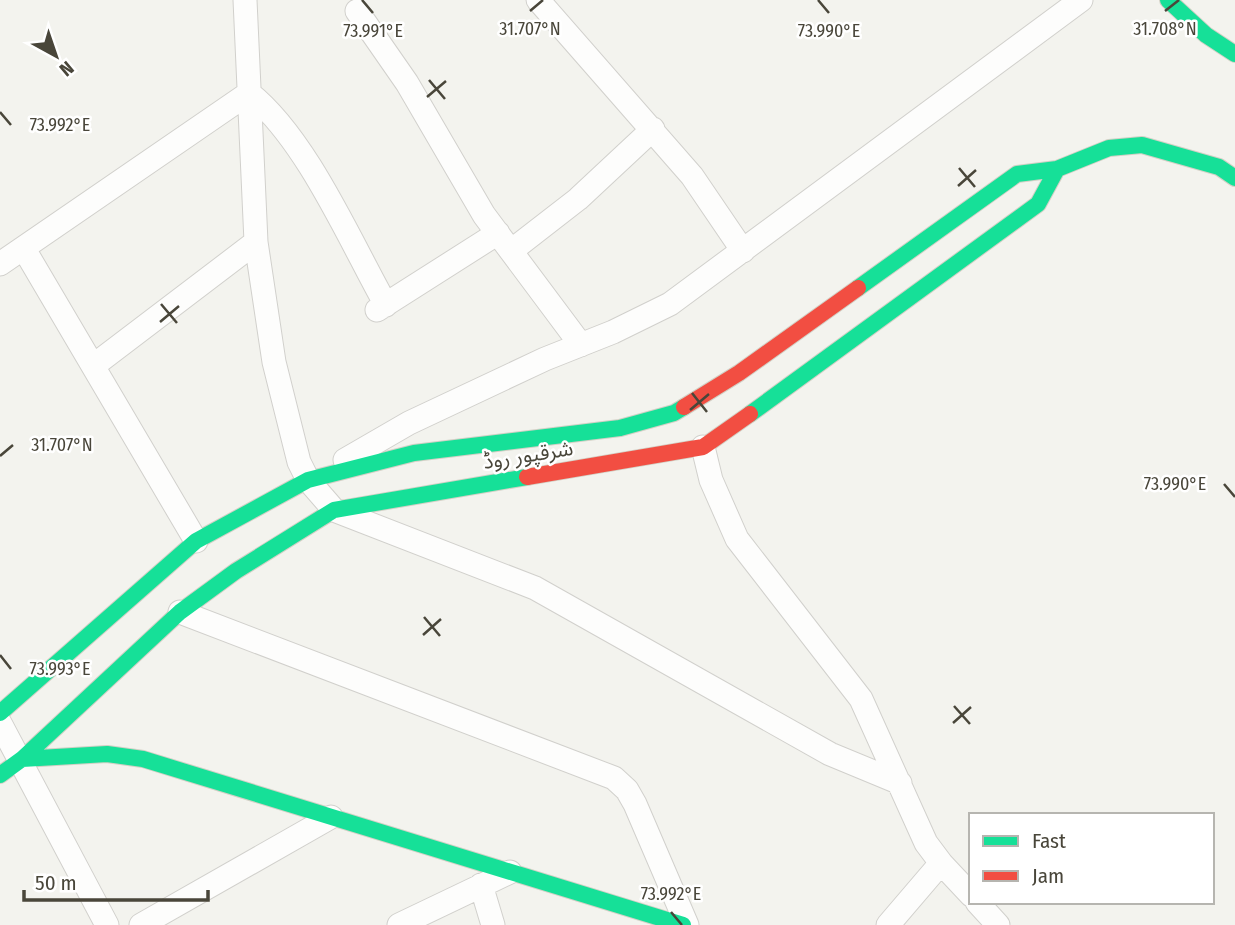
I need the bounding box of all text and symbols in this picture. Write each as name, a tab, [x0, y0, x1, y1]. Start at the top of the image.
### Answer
text: 31.707°N	[499, 18, 561, 40]
text: 31.708°N	[1133, 18, 1197, 40]
text: 73.991°E	[343, 20, 403, 42]
text: 73.990°E	[798, 20, 860, 42]
north arrow	[21, 21, 91, 91]
text: N	[55, 56, 78, 81]
text: 73.992°E	[30, 114, 90, 136]
text: 31.707°N	[31, 434, 93, 456]
street label: شرقپور روڈ	[481, 435, 575, 475]
text: 73.990°E	[1144, 473, 1206, 495]
text: 73.993°E	[30, 658, 90, 680]
legend	[969, 813, 1214, 904]
text: Fast	[1032, 828, 1066, 854]
scale bar	[24, 858, 208, 902]
text: Jam	[1032, 863, 1064, 889]
text: 50 m	[35, 870, 77, 896]
text: 73.992°E	[641, 883, 701, 905]

